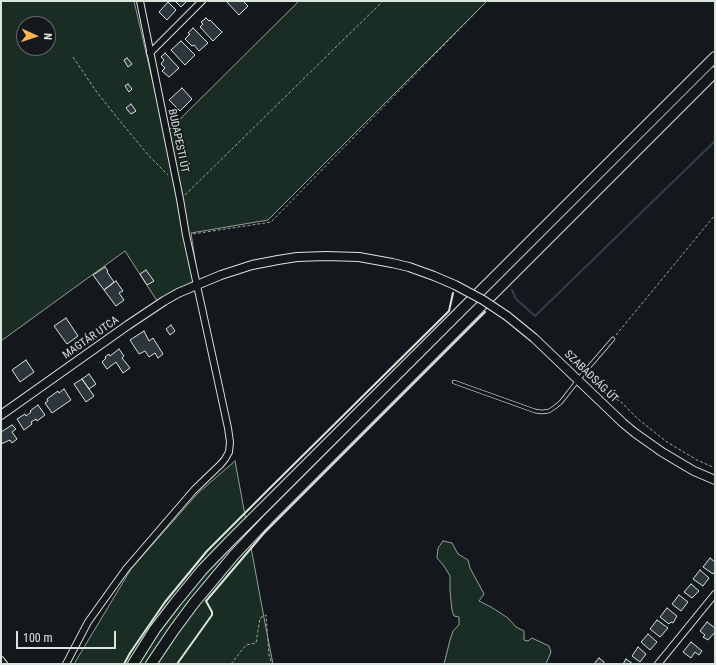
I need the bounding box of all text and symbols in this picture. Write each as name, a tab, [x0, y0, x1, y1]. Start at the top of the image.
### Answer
north arrow	[16, 16, 56, 56]
text: N	[41, 33, 54, 40]
street label: BUDAPESTI ÚT	[165, 108, 191, 174]
street label: MAGTÁR UTCA	[60, 314, 122, 362]
street label: SZABADSÁG ÚT	[561, 348, 621, 406]
scale bar	[18, 623, 118, 649]
text: 100 m	[23, 631, 53, 645]

